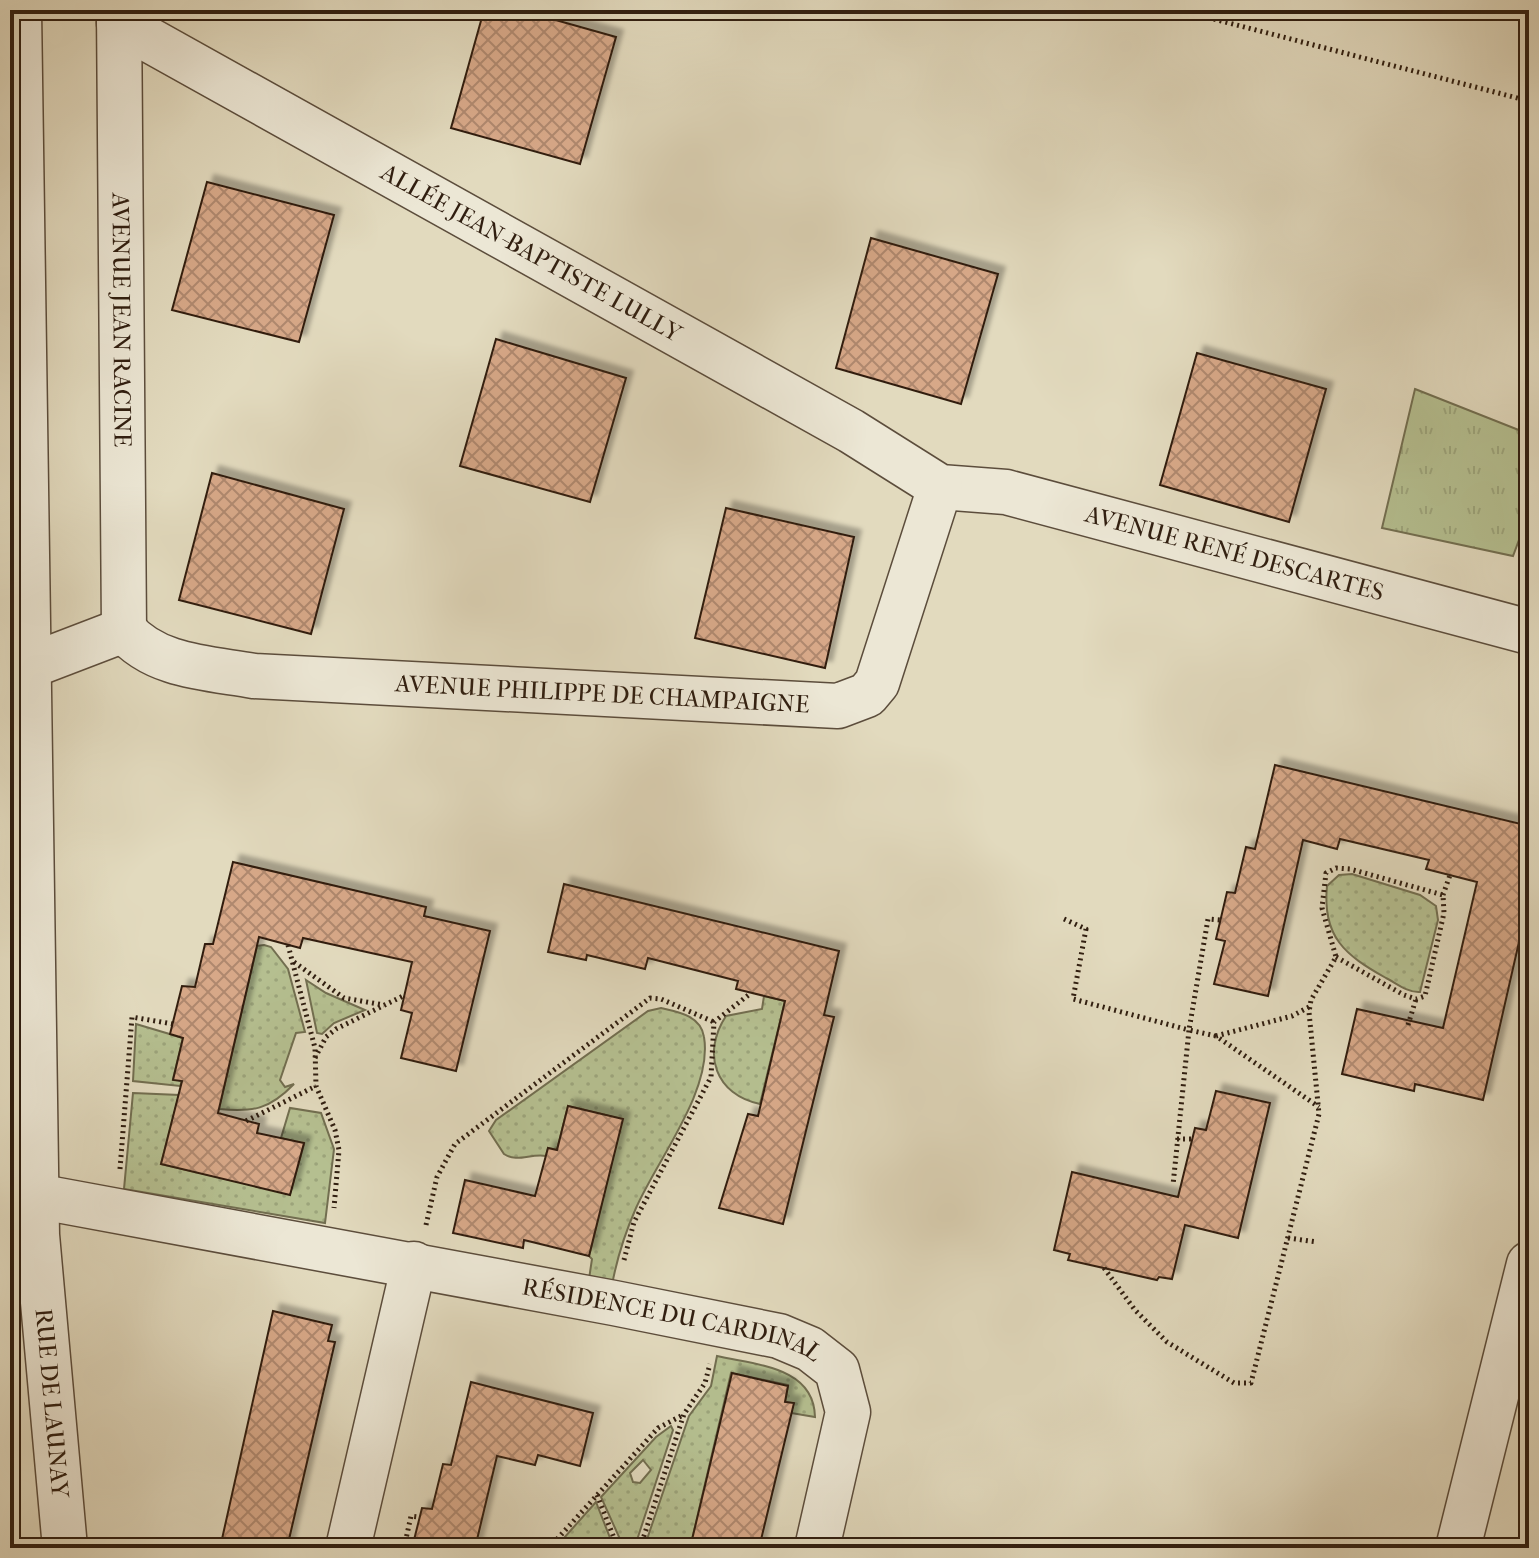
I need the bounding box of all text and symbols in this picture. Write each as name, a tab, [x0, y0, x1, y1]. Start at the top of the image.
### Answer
street label: ALLÉE JEAN-BAPTISTE LULLY	[375, 157, 687, 348]
street label: AVENUE JEAN RACINE	[106, 192, 137, 447]
street label: AVENUE RENÉ DESCARTES	[1081, 500, 1387, 607]
street label: AVENUE PHILIPPE DE CHAMPAIGNE	[394, 669, 810, 719]
street label: RÉSIDENCE DU CARDINAL	[520, 1272, 828, 1368]
street label: RUE DE LAUNAY	[30, 1307, 75, 1500]

